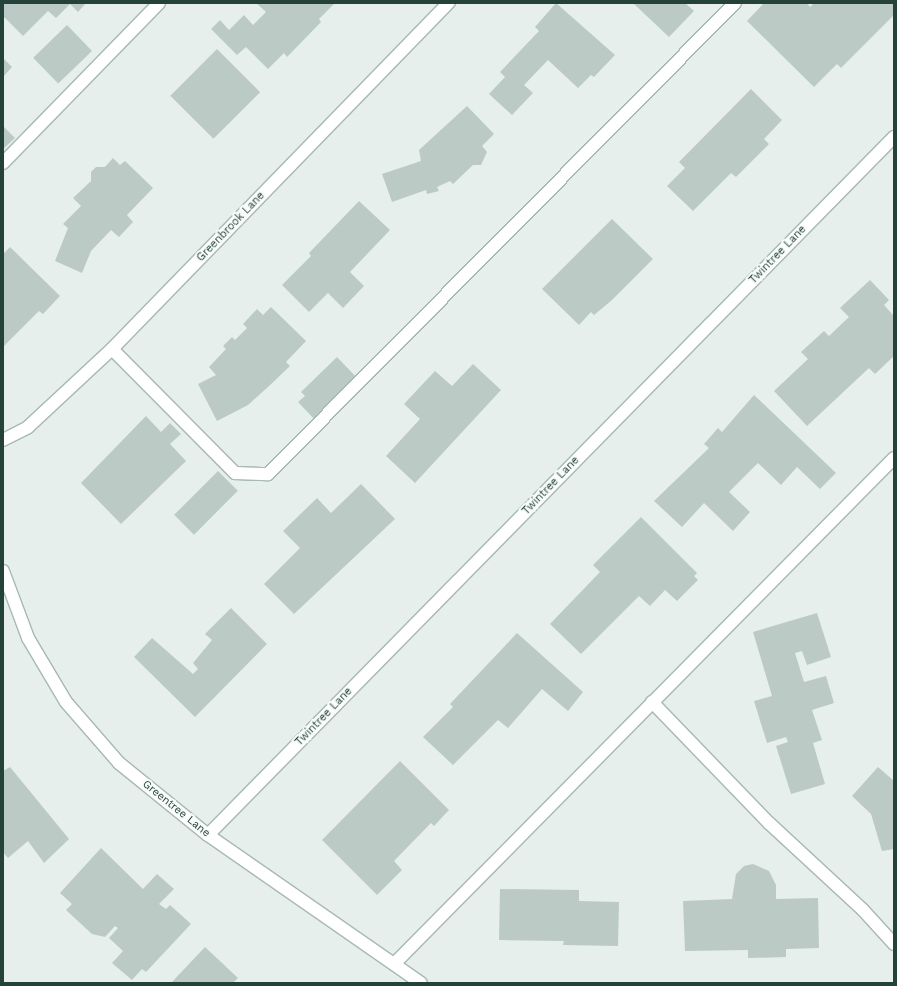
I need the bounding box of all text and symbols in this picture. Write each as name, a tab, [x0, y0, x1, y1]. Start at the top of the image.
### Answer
street label: Greenbrook Lane	[194, 189, 268, 265]
street label: Twintree Lane	[747, 223, 809, 287]
street label: Twintree Lane	[520, 454, 582, 518]
street label: Twintree Lane	[293, 685, 355, 749]
street label: Greentree Lane	[140, 778, 212, 840]

